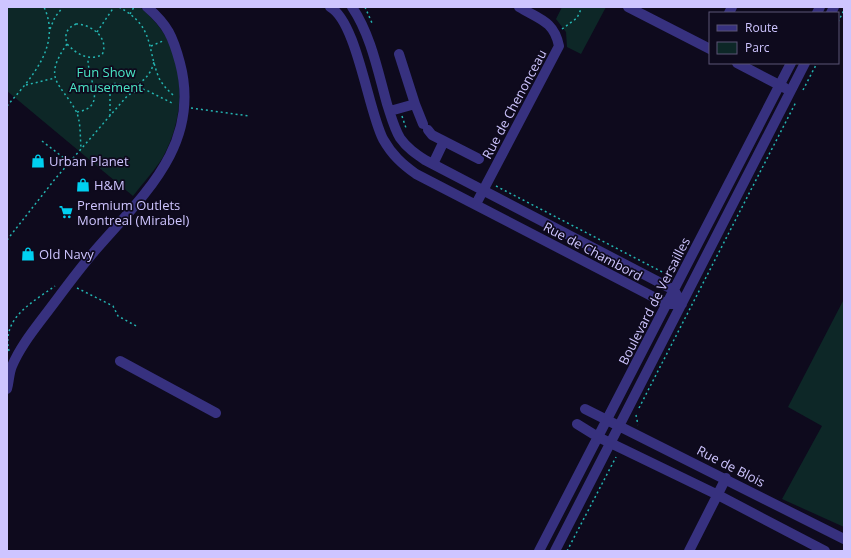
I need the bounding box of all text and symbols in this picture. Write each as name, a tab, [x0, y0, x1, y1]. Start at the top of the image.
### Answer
legend	[709, 12, 839, 64]
text: Route	[745, 19, 778, 36]
text: Parc	[745, 39, 770, 56]
street label: Rue de Chenonceau	[478, 46, 550, 162]
park label: Fun Show Amusement	[69, 63, 143, 96]
place label: Urban Planet	[49, 152, 129, 170]
shop icon: Urban Planet	[30, 153, 46, 169]
place label: H&M	[94, 176, 125, 194]
shop icon: H&M	[75, 177, 91, 193]
place label: Premium Outlets Montreal (Mirabel)	[77, 196, 189, 229]
supermarket icon: Premium Outlets Montreal (Mirabel)	[58, 204, 74, 220]
street label: Rue de Chambord	[540, 217, 646, 285]
street label: Boulevard de Versailles	[614, 234, 694, 368]
place label: Old Navy	[39, 245, 94, 263]
shop icon: Old Navy	[20, 246, 36, 262]
street label: Rue de Blois	[694, 441, 768, 491]

